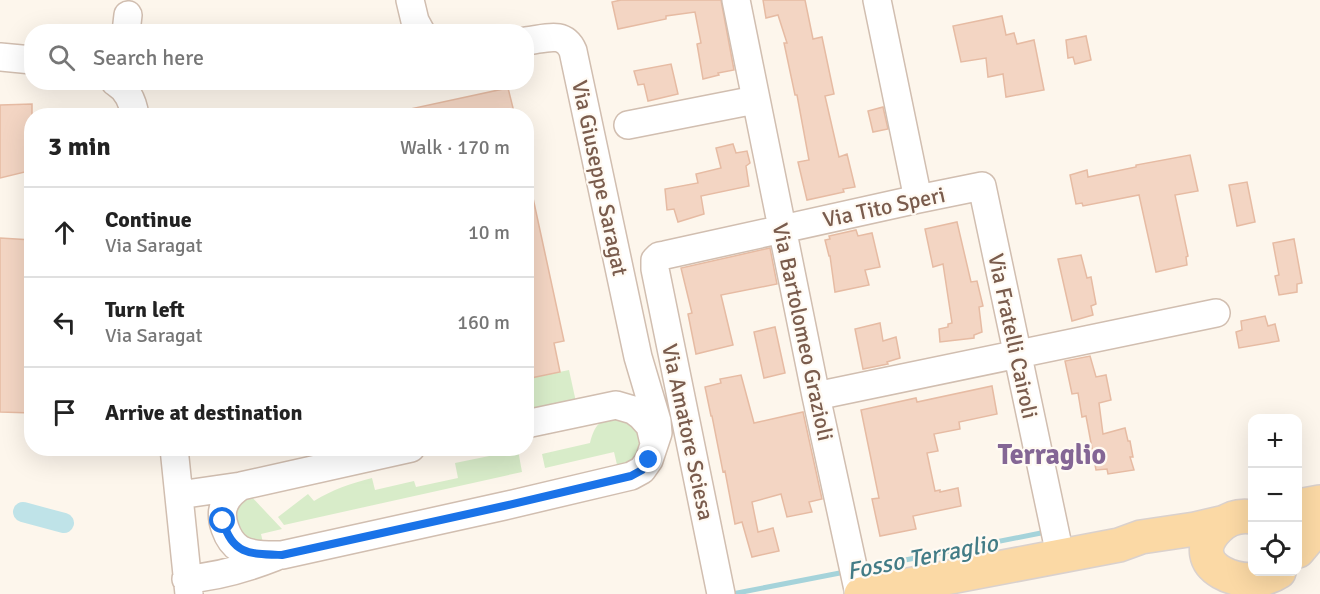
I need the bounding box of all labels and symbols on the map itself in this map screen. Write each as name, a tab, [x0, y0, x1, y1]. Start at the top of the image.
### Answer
street label: Via Giuseppe Saragat	[566, 78, 634, 279]
street label: Via Tito Speri	[820, 181, 948, 233]
street label: Via Bartolomeo Grazioli	[767, 221, 839, 443]
street label: Via Fratelli Cairoli	[982, 251, 1044, 421]
street label: Via Amatore Sciesa	[656, 341, 720, 523]
district label: Terraglio	[998, 438, 1106, 472]
route end	[635, 446, 661, 472]
route start	[209, 507, 235, 533]
water label: Fosso Terraglio	[844, 527, 1001, 586]

